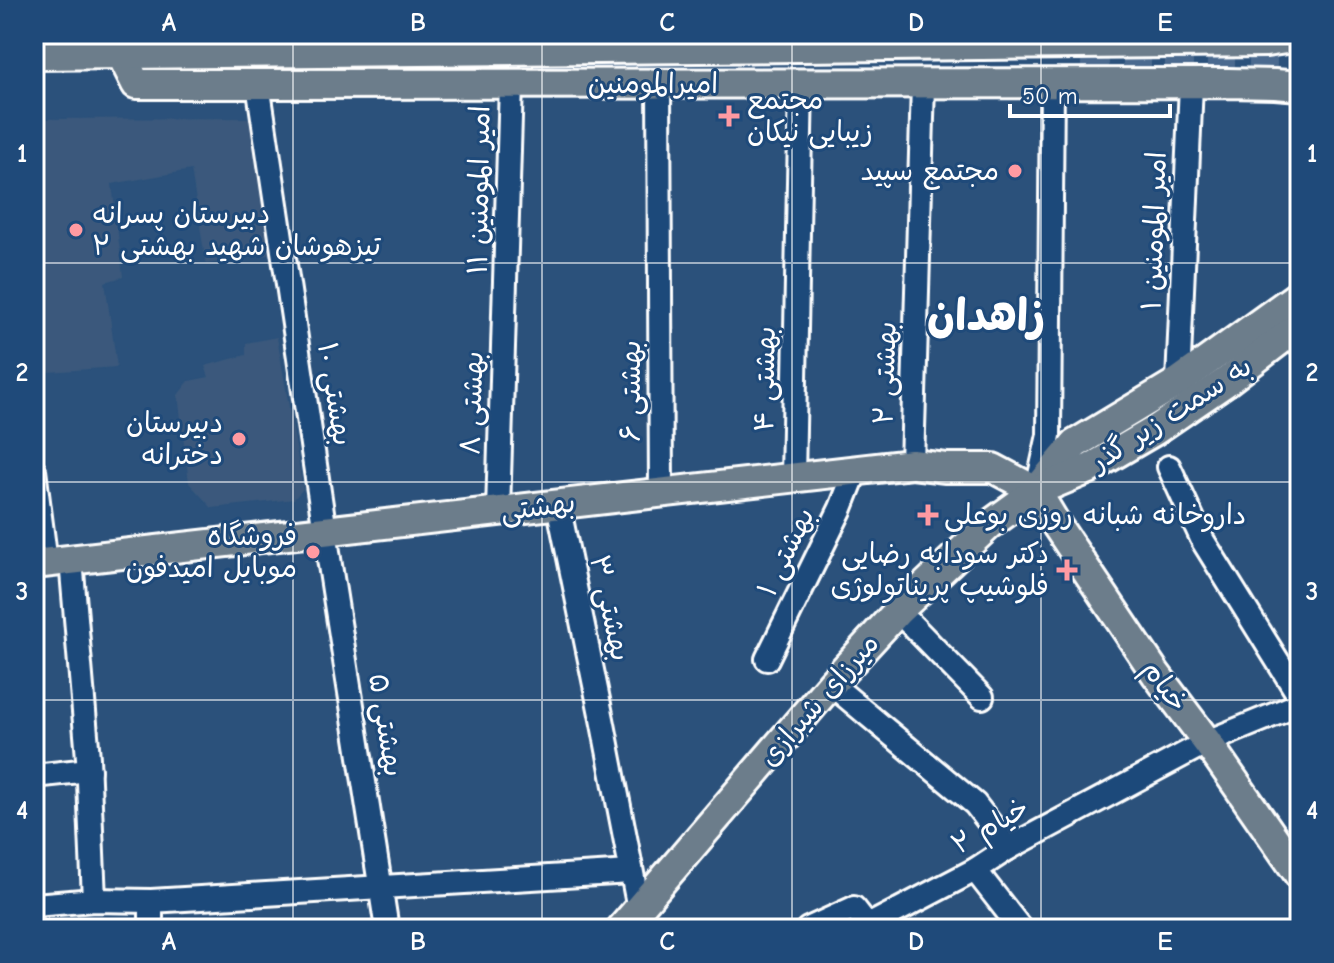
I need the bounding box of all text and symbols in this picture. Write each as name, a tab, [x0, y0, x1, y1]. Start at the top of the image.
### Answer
text: A	[162, 8, 177, 38]
text: B	[410, 8, 426, 38]
text: C	[659, 8, 675, 38]
text: D	[908, 8, 924, 38]
text: E	[1157, 8, 1173, 38]
street label: امیرالمومنین	[588, 68, 718, 101]
scale bar	[1010, 68, 1170, 118]
text: 50 m	[1022, 82, 1078, 110]
place label: مجتمع زیبایی نیکان	[747, 84, 873, 149]
street label: امیر المومنین ۱۱	[462, 105, 496, 275]
marker: مجتمع زیبایی نیکان	[718, 105, 740, 127]
text: 1	[17, 139, 27, 169]
text: 1	[1307, 139, 1317, 169]
street label: امیر المومنین ۱	[1135, 151, 1173, 311]
place label: مجتمع سپید	[860, 155, 999, 190]
marker: مجتمع سپید	[1006, 162, 1024, 180]
place label: دبیرستان پسرانه تیزهوشان شهید بهشتی ۲	[92, 198, 382, 263]
marker: دبیرستان پسرانه تیزهوشان شهید بهشتی ۲	[67, 221, 85, 239]
district label: زاهدان	[927, 290, 1045, 341]
street label: بهشتی ۲	[867, 321, 904, 425]
street label: بهشتی ۴	[748, 326, 783, 432]
street label: بهشتی ۱۰	[310, 340, 359, 448]
street label: بهشتی ۶	[615, 340, 648, 442]
street label: به سمت زیر گذر	[1082, 349, 1258, 480]
street label: بهشتی ۸	[454, 350, 491, 456]
text: 2	[16, 358, 28, 388]
text: 2	[1306, 358, 1318, 388]
place label: دبیرستان دخترانه	[126, 407, 223, 471]
marker: دبیرستان دخترانه	[230, 430, 248, 448]
street label: بهشتی	[499, 487, 577, 528]
place label: داروخانه شبانه روزی بوعلی	[944, 499, 1246, 532]
street label: بهشتی ۱	[751, 502, 822, 602]
marker: داروخانه شبانه روزی بوعلی	[919, 506, 937, 524]
place label: فروشگاه موبایل امیدفون	[126, 519, 297, 585]
place label: دکتر سودابه رضایی فلوشیپ پریناتولوژی	[831, 538, 1049, 604]
marker: فروشگاه موبایل امیدفون	[304, 543, 322, 561]
street label: بهشتی ۳	[582, 552, 637, 664]
marker: دکتر سودابه رضایی فلوشیپ پریناتولوژی	[1056, 559, 1078, 581]
text: 3	[16, 577, 28, 607]
text: 3	[1306, 577, 1318, 607]
street label: میرزای شیرازی	[753, 627, 885, 773]
street label: خیام	[1132, 654, 1194, 721]
street label: بهشتی ۵	[361, 671, 410, 779]
street label: خیام ۲	[946, 791, 1037, 865]
text: 4	[16, 796, 28, 826]
text: 4	[1306, 796, 1318, 826]
text: A	[162, 927, 177, 957]
text: B	[410, 927, 426, 957]
text: C	[659, 927, 675, 957]
text: D	[908, 927, 924, 957]
text: E	[1157, 927, 1173, 957]

